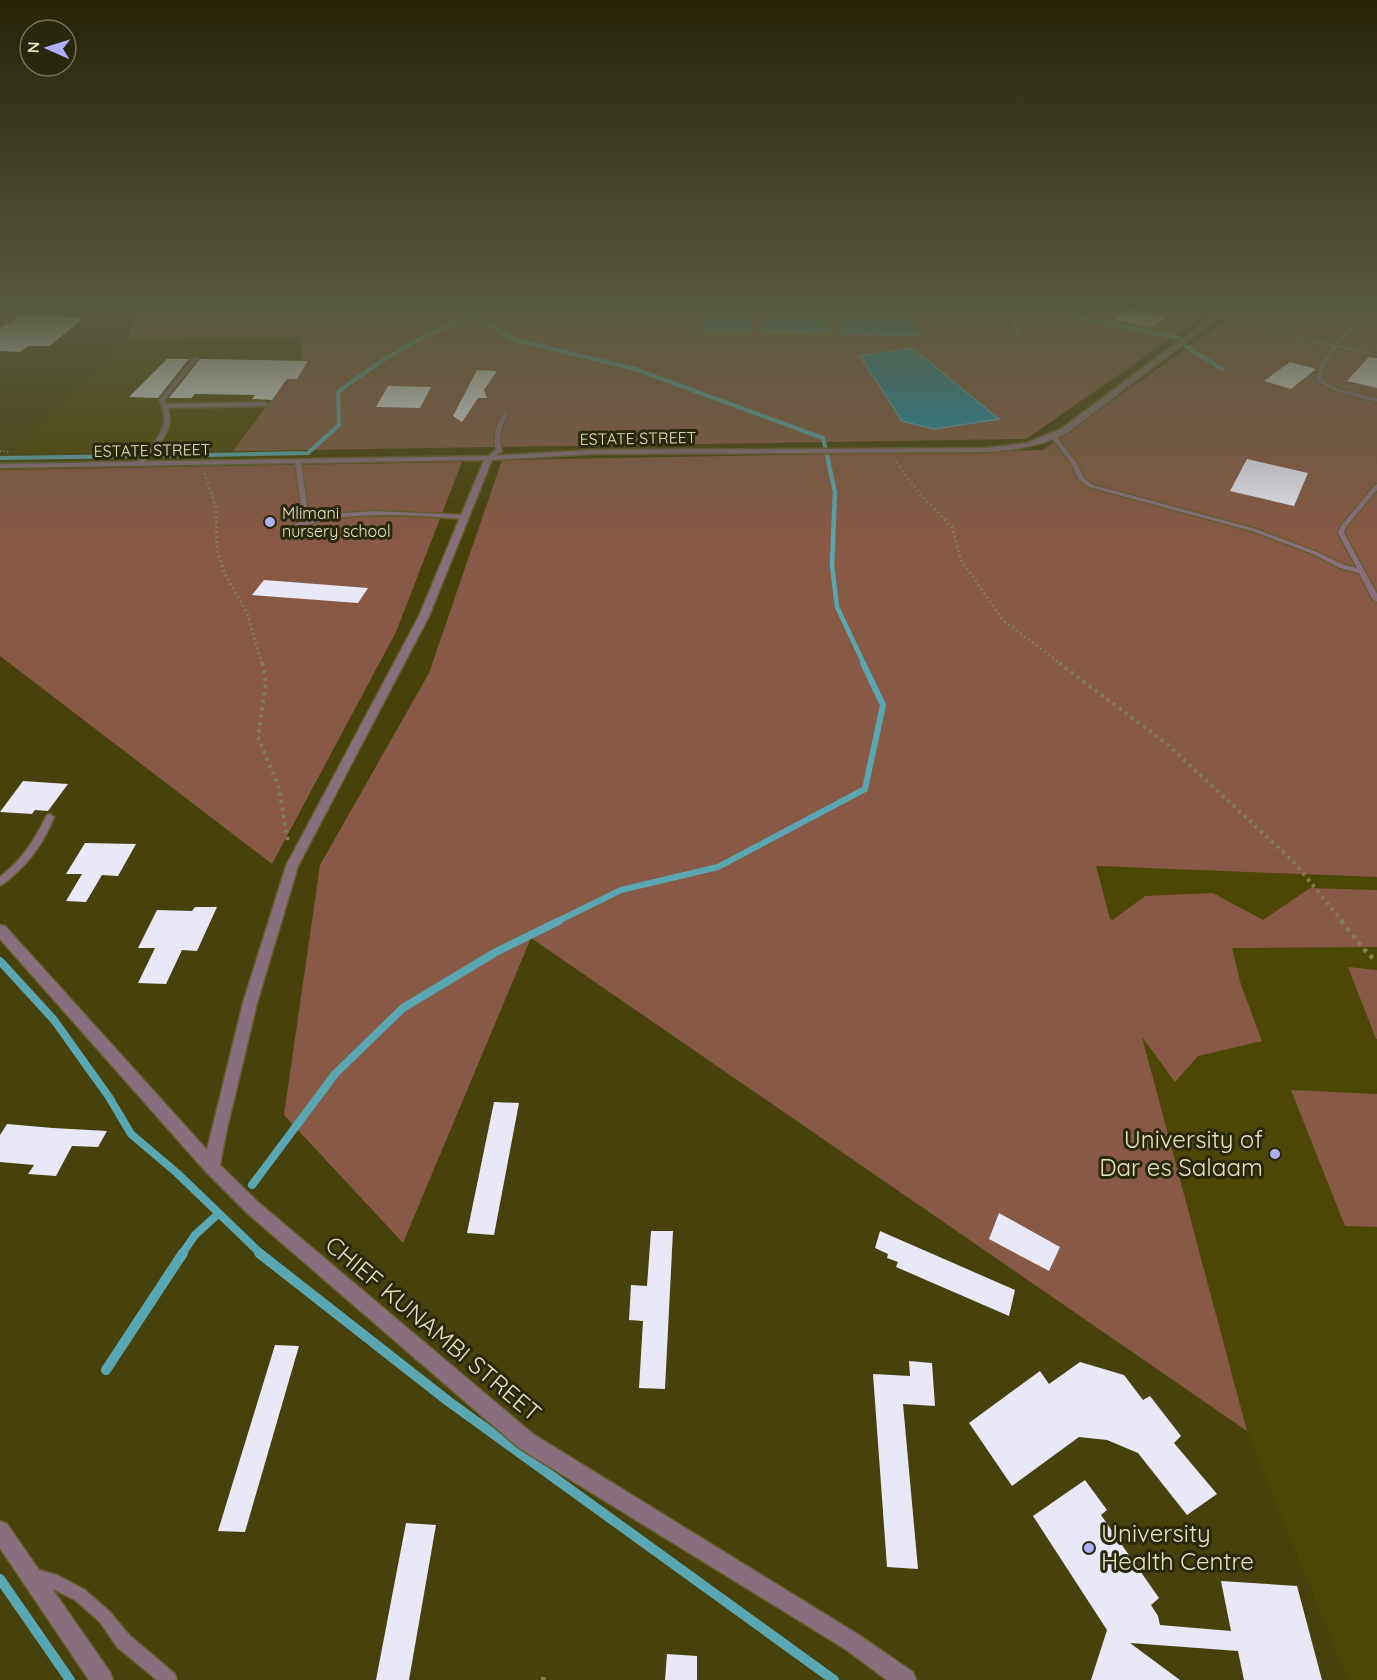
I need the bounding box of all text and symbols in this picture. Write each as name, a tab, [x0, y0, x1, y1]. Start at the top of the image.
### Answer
north arrow	[18, 18, 78, 78]
text: N	[23, 41, 43, 54]
street label: ESTATE STREET	[579, 427, 697, 449]
street label: ESTATE STREET	[93, 439, 211, 461]
place label: Mlimani nursery school	[282, 503, 391, 541]
marker: Mlimani nursery school	[263, 515, 277, 529]
place label: University of Dar es Salaam	[1099, 1124, 1263, 1182]
marker: University of Dar es Salaam	[1268, 1147, 1282, 1161]
street label: CHIEF KUNAMBI STREET	[320, 1229, 548, 1427]
place label: University Health Centre	[1101, 1518, 1254, 1576]
marker: University Health Centre	[1082, 1541, 1096, 1555]

